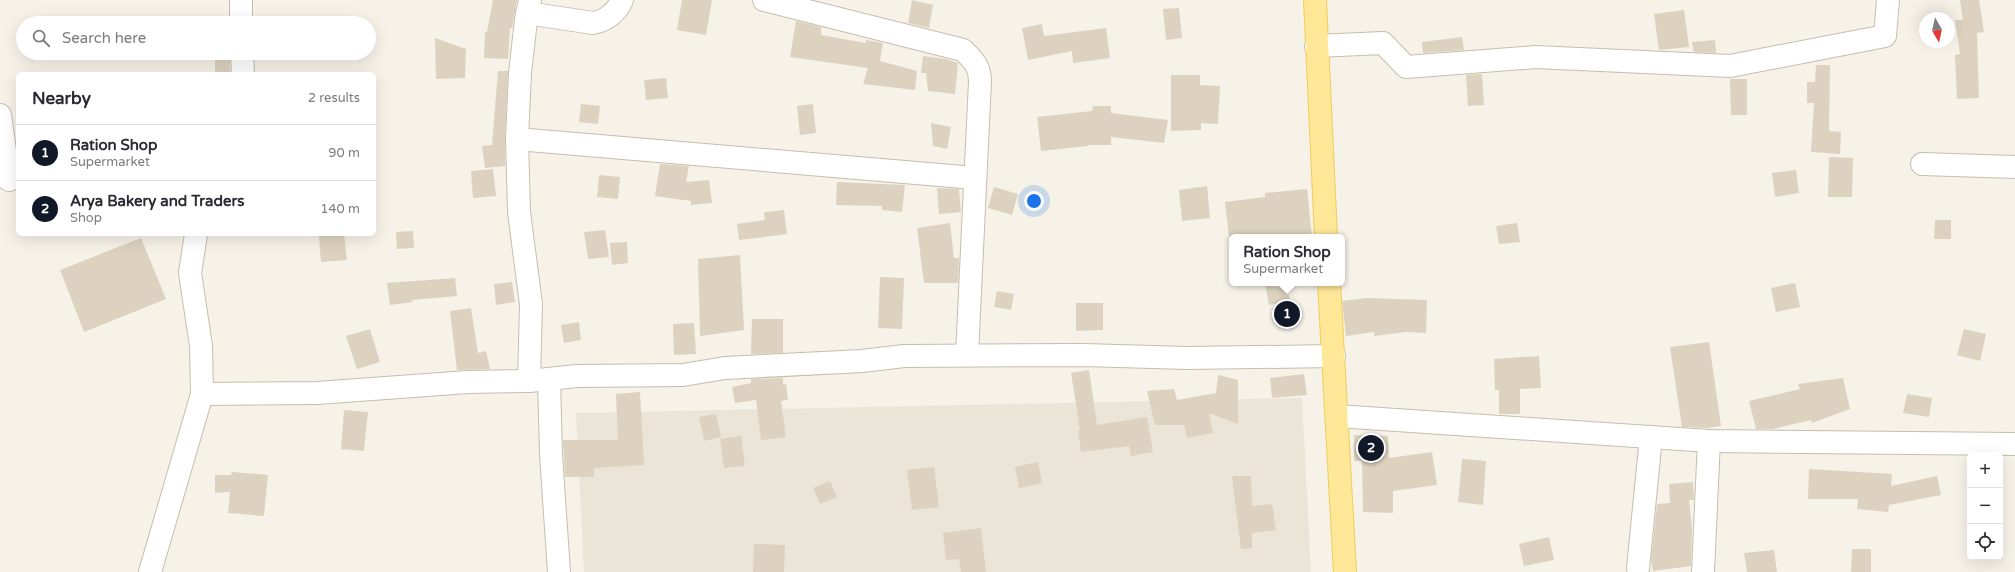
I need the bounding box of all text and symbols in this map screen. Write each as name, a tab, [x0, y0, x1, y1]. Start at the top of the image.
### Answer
north arrow	[1919, 12, 1955, 48]
search box	[16, 16, 376, 60]
icon: search	[30, 27, 52, 49]
text: Search here	[62, 29, 146, 47]
text: Nearby	[32, 88, 91, 109]
text: 2 results	[308, 90, 360, 106]
text: Ration Shop	[70, 136, 157, 154]
text: 1	[41, 145, 49, 161]
text: 90 m	[328, 145, 360, 161]
text: Supermarket	[70, 154, 150, 170]
your location	[1024, 191, 1044, 211]
text: Arya Bakery and Traders	[70, 192, 244, 210]
text: 2	[41, 201, 49, 217]
text: 140 m	[320, 201, 360, 217]
text: Shop	[70, 210, 102, 226]
popup	[1229, 234, 1345, 286]
text: Ration Shop	[1243, 243, 1331, 261]
text: Supermarket	[1243, 261, 1323, 277]
pin: 1	[1274, 299, 1300, 329]
pin: 2	[1358, 433, 1384, 463]
map controls	[1967, 452, 2003, 560]
button: +	[1967, 452, 2003, 488]
button: −	[1967, 488, 2003, 524]
button: locate	[1967, 524, 2003, 560]

